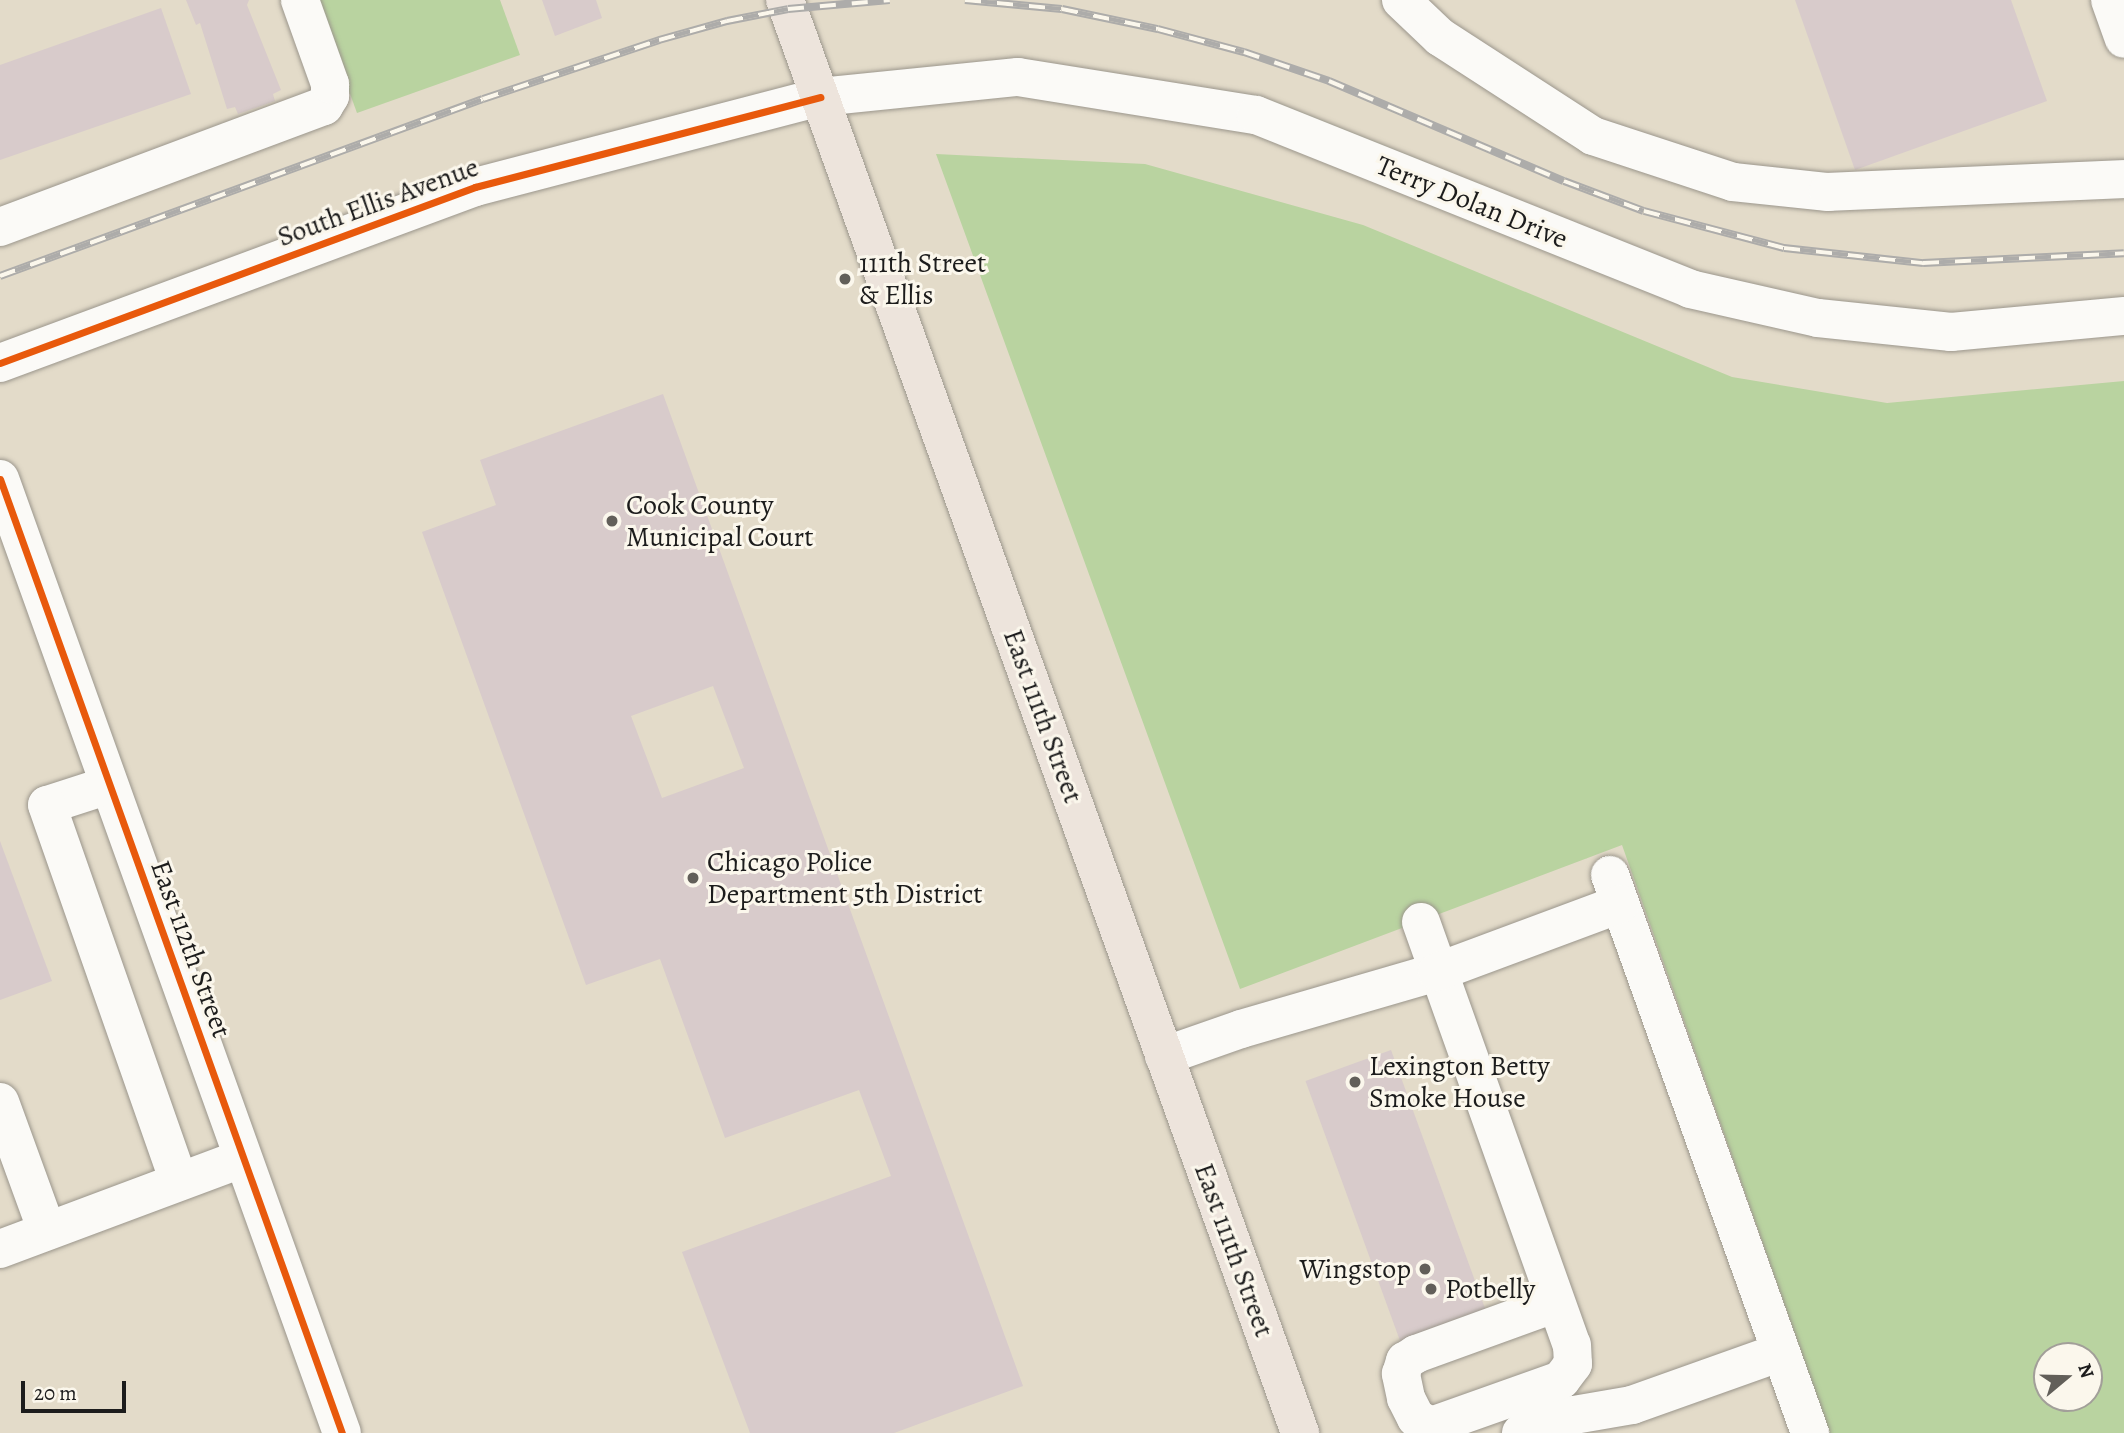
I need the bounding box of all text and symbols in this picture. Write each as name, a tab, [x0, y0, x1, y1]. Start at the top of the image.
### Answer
street label: Terry Dolan Drive	[1371, 148, 1573, 256]
street label: South Ellis Avenue	[273, 150, 483, 254]
place label: 111th Street & Ellis	[859, 246, 986, 312]
marker: 111th Street & Ellis	[837, 271, 853, 287]
place label: Cook County Municipal Court	[626, 488, 814, 554]
marker: Cook County Municipal Court	[604, 513, 620, 529]
street label: East 111th Street	[996, 625, 1090, 807]
place label: Chicago Police Department 5th District	[707, 845, 983, 911]
street label: East 112th Street	[143, 856, 239, 1042]
marker: Chicago Police Department 5th District	[685, 870, 701, 886]
place label: Lexington Betty Smoke House	[1369, 1049, 1550, 1115]
marker: Lexington Betty Smoke House	[1347, 1074, 1363, 1090]
street label: East 111th Street	[1187, 1159, 1281, 1341]
place label: Wingstop	[1300, 1252, 1411, 1286]
marker: Wingstop	[1417, 1261, 1433, 1277]
place label: Potbelly	[1445, 1272, 1535, 1306]
marker: Potbelly	[1423, 1281, 1439, 1297]
north arrow	[2033, 1342, 2103, 1412]
text: N	[2071, 1360, 2101, 1382]
scale bar	[24, 1366, 130, 1410]
text: 20 m	[34, 1379, 77, 1407]

